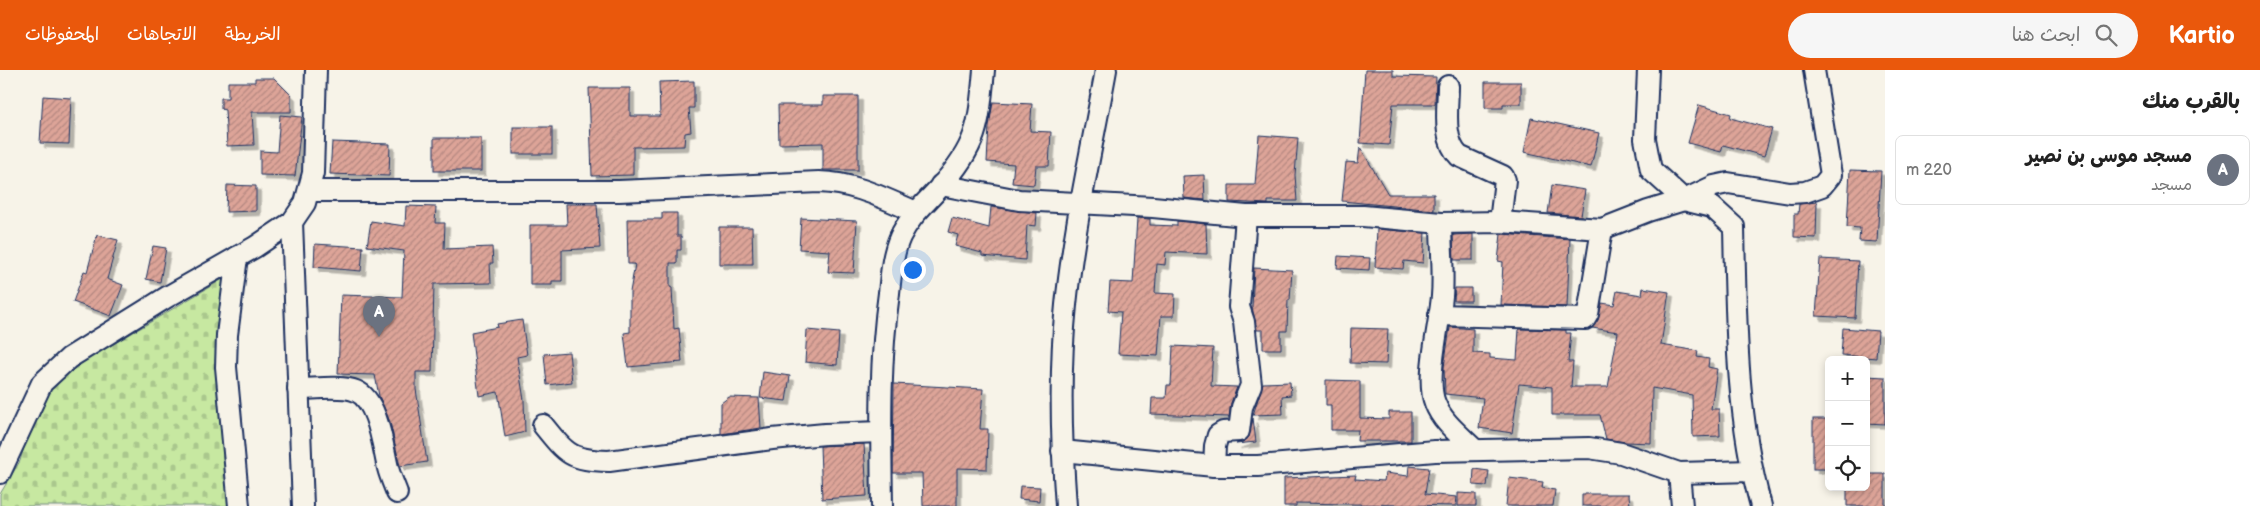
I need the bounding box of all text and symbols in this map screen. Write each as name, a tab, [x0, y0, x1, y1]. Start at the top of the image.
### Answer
search box	[1788, 13, 2138, 58]
icon: search	[2092, 21, 2120, 49]
text: Kartio	[2168, 21, 2235, 50]
text: المحفوظات	[25, 24, 99, 45]
text: الاتجاهات	[127, 24, 197, 45]
text: الخريطة	[225, 24, 281, 45]
text: ابحث هنا	[2012, 24, 2080, 47]
text: بالقرب منك	[2142, 89, 2240, 114]
text: مسجد موسى بن نصير	[2026, 145, 2192, 168]
text: 220 m	[1906, 161, 1952, 180]
text: A	[2218, 161, 2228, 180]
text: مسجد	[2151, 176, 2192, 195]
your location	[900, 257, 926, 283]
pin: A	[363, 296, 395, 337]
map controls	[1825, 356, 1870, 491]
button: +	[1825, 356, 1870, 401]
button: −	[1825, 401, 1870, 446]
button: locate	[1825, 446, 1870, 491]

